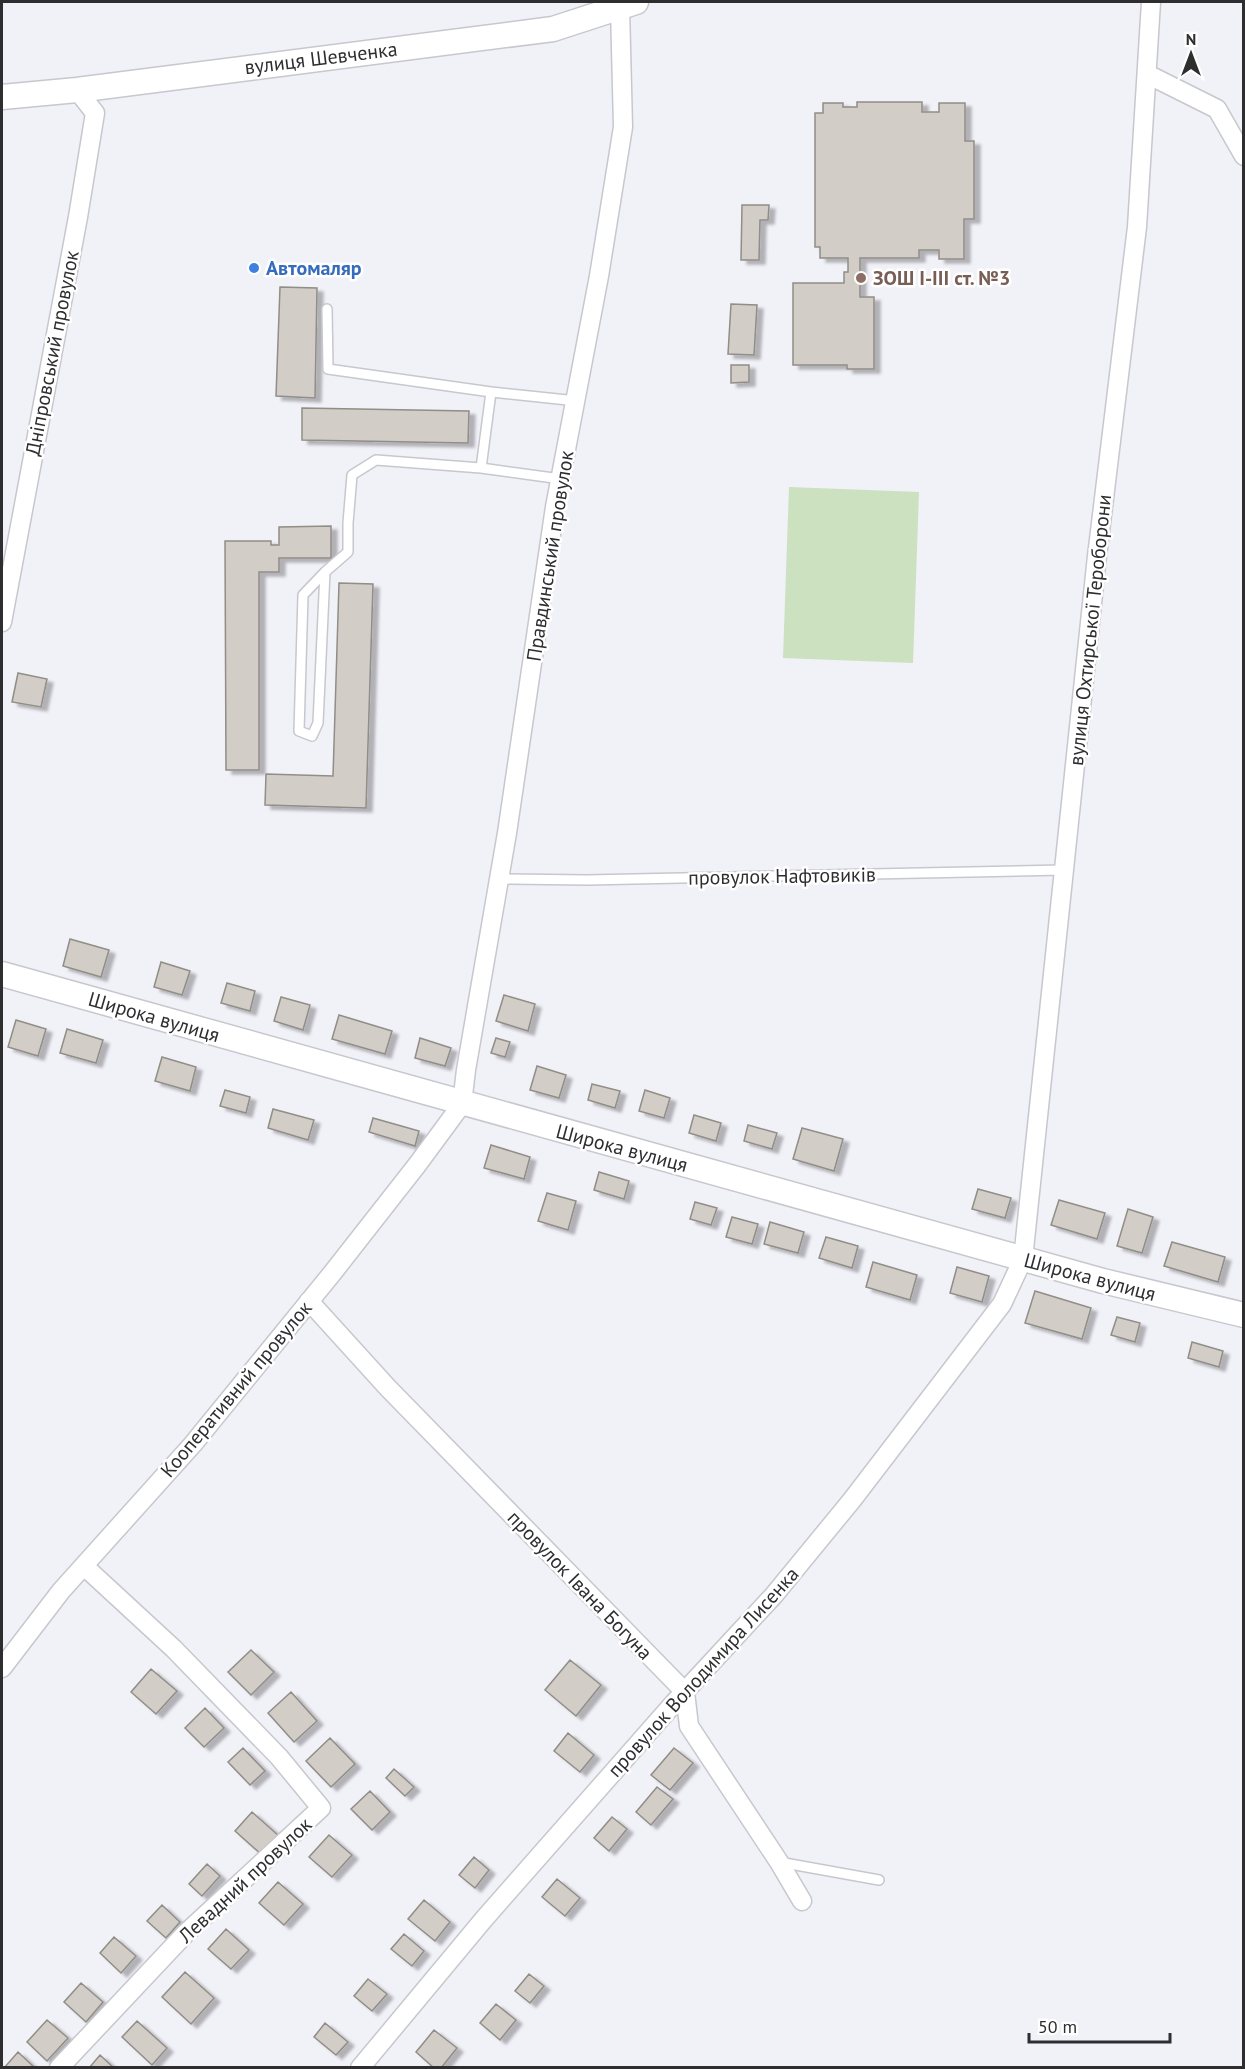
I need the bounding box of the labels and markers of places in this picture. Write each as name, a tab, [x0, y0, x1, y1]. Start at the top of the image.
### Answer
place label: Автомаляр	[266, 255, 362, 281]
marker: Автомаляр	[247, 261, 261, 275]
place label: ЗОШ І-ІІІ ст. №3	[873, 265, 1010, 291]
marker: ЗОШ І-ІІІ ст. №3	[854, 271, 868, 285]

